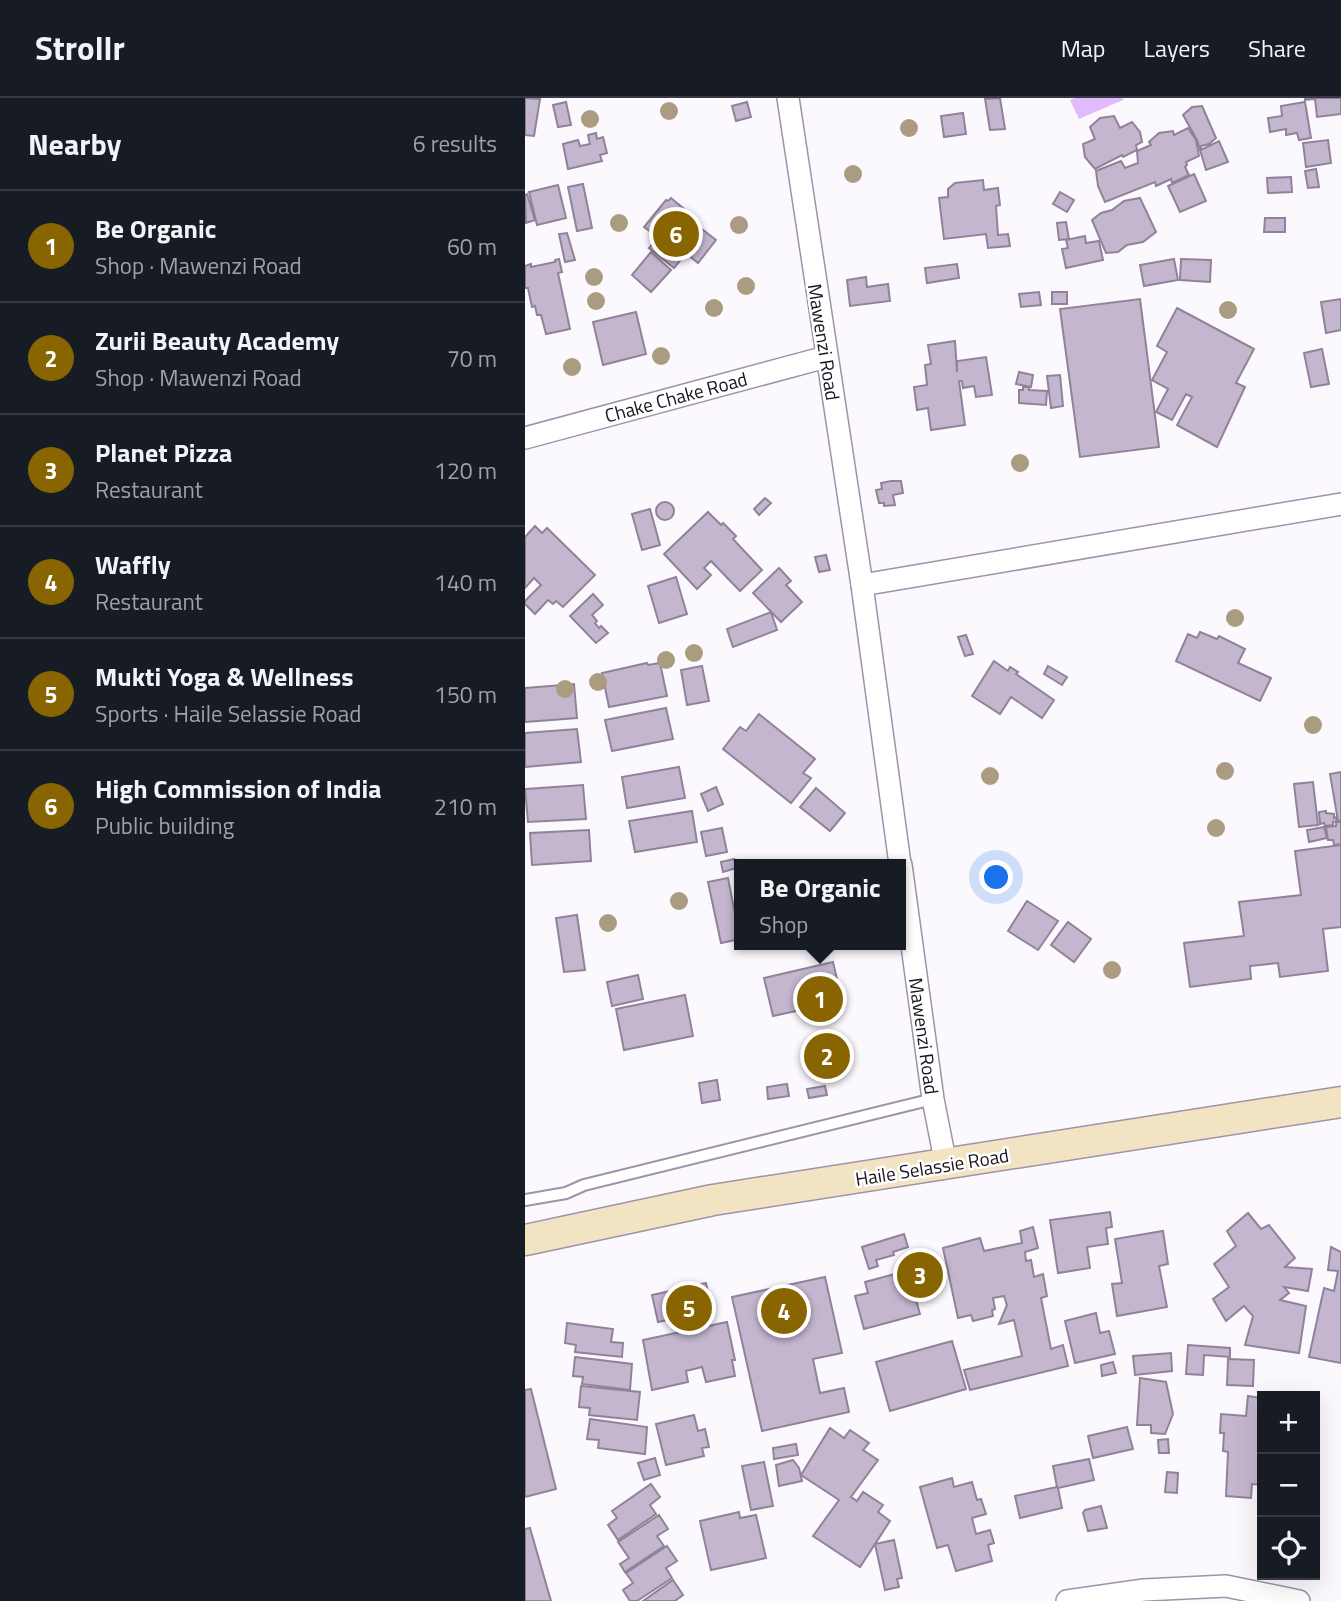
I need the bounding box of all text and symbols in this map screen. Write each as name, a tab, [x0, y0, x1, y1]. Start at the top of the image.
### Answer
text: Strollr	[35, 23, 125, 73]
text: Map	[1061, 30, 1106, 66]
text: Layers	[1144, 30, 1210, 66]
text: Share	[1248, 30, 1306, 66]
text: Nearby	[28, 121, 121, 167]
text: 6 results	[413, 126, 497, 161]
pin: 6	[653, 208, 699, 260]
text: Be Organic	[95, 209, 216, 248]
text: 1	[45, 229, 57, 264]
text: 60 m	[447, 229, 497, 264]
text: Shop · Mawenzi Road	[95, 248, 302, 283]
street label: Mawenzi Road	[801, 281, 848, 402]
text: Zurii Beauty Academy	[95, 321, 339, 360]
text: 2	[45, 341, 57, 376]
text: 70 m	[447, 341, 497, 376]
text: Shop · Mawenzi Road	[95, 360, 302, 395]
street label: Chake Chake Road	[601, 364, 750, 429]
text: Planet Pizza	[95, 433, 232, 472]
text: 3	[45, 453, 57, 488]
text: 120 m	[434, 453, 497, 488]
text: Restaurant	[95, 472, 203, 507]
text: Waffly	[95, 545, 171, 584]
text: 4	[45, 565, 57, 600]
text: 140 m	[434, 565, 497, 600]
text: Restaurant	[95, 584, 203, 619]
text: Mukti Yoga & Wellness	[95, 657, 354, 696]
text: 5	[45, 677, 57, 712]
text: 150 m	[434, 677, 497, 712]
text: Sports · Haile Selassie Road	[95, 696, 361, 731]
text: High Commission of India	[95, 769, 381, 808]
text: 6	[45, 789, 57, 824]
text: 210 m	[434, 789, 497, 824]
text: Public building	[95, 808, 234, 843]
popup	[734, 859, 906, 950]
your location	[979, 860, 1013, 894]
text: Be Organic	[759, 868, 881, 907]
text: Shop	[759, 907, 808, 942]
pin: 1	[797, 973, 843, 1025]
street label: Mawenzi Road	[902, 976, 947, 1096]
pin: 2	[804, 1030, 850, 1082]
street label: Haile Selassie Road	[853, 1140, 1011, 1193]
pin: 3	[897, 1249, 943, 1301]
pin: 5	[666, 1282, 712, 1334]
pin: 4	[761, 1285, 807, 1337]
map controls	[1257, 1391, 1320, 1580]
button: +	[1257, 1391, 1320, 1454]
button: −	[1257, 1454, 1320, 1517]
button: locate	[1257, 1517, 1320, 1580]

